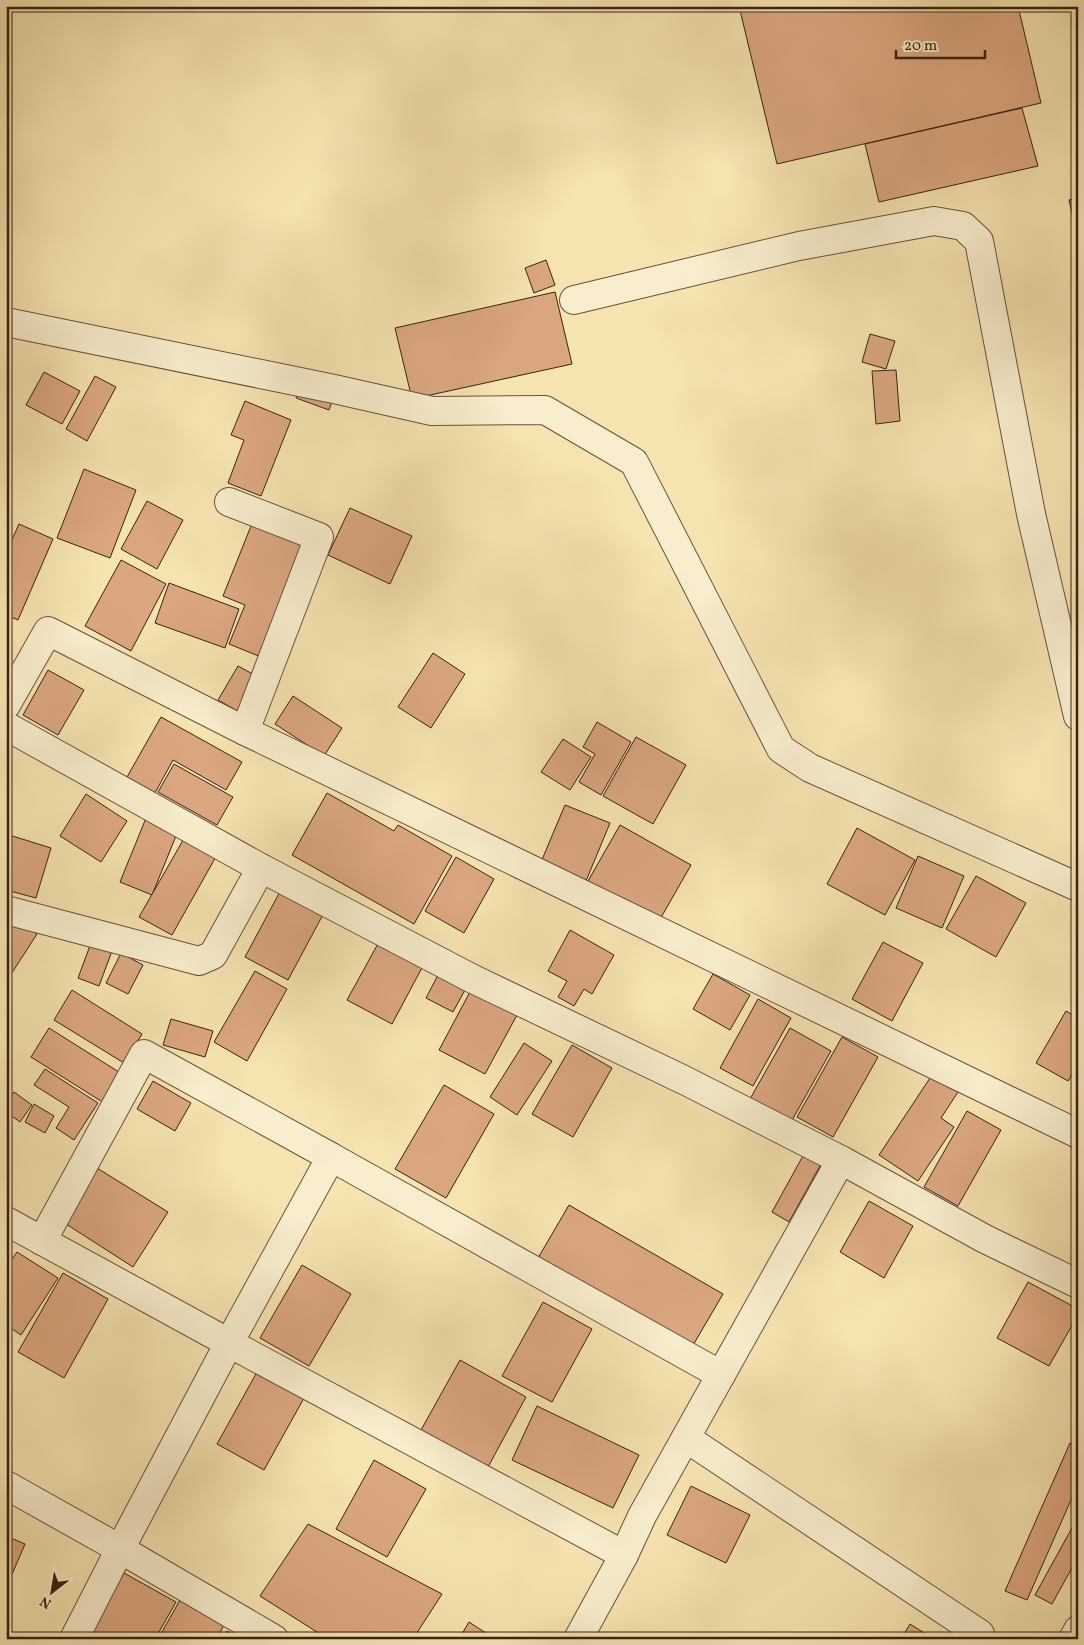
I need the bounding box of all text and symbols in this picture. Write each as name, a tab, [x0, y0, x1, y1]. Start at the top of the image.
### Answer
scale bar	[896, 28, 985, 60]
text: 20 m	[904, 36, 937, 57]
north arrow	[28, 1568, 78, 1618]
text: N	[37, 1591, 55, 1613]

